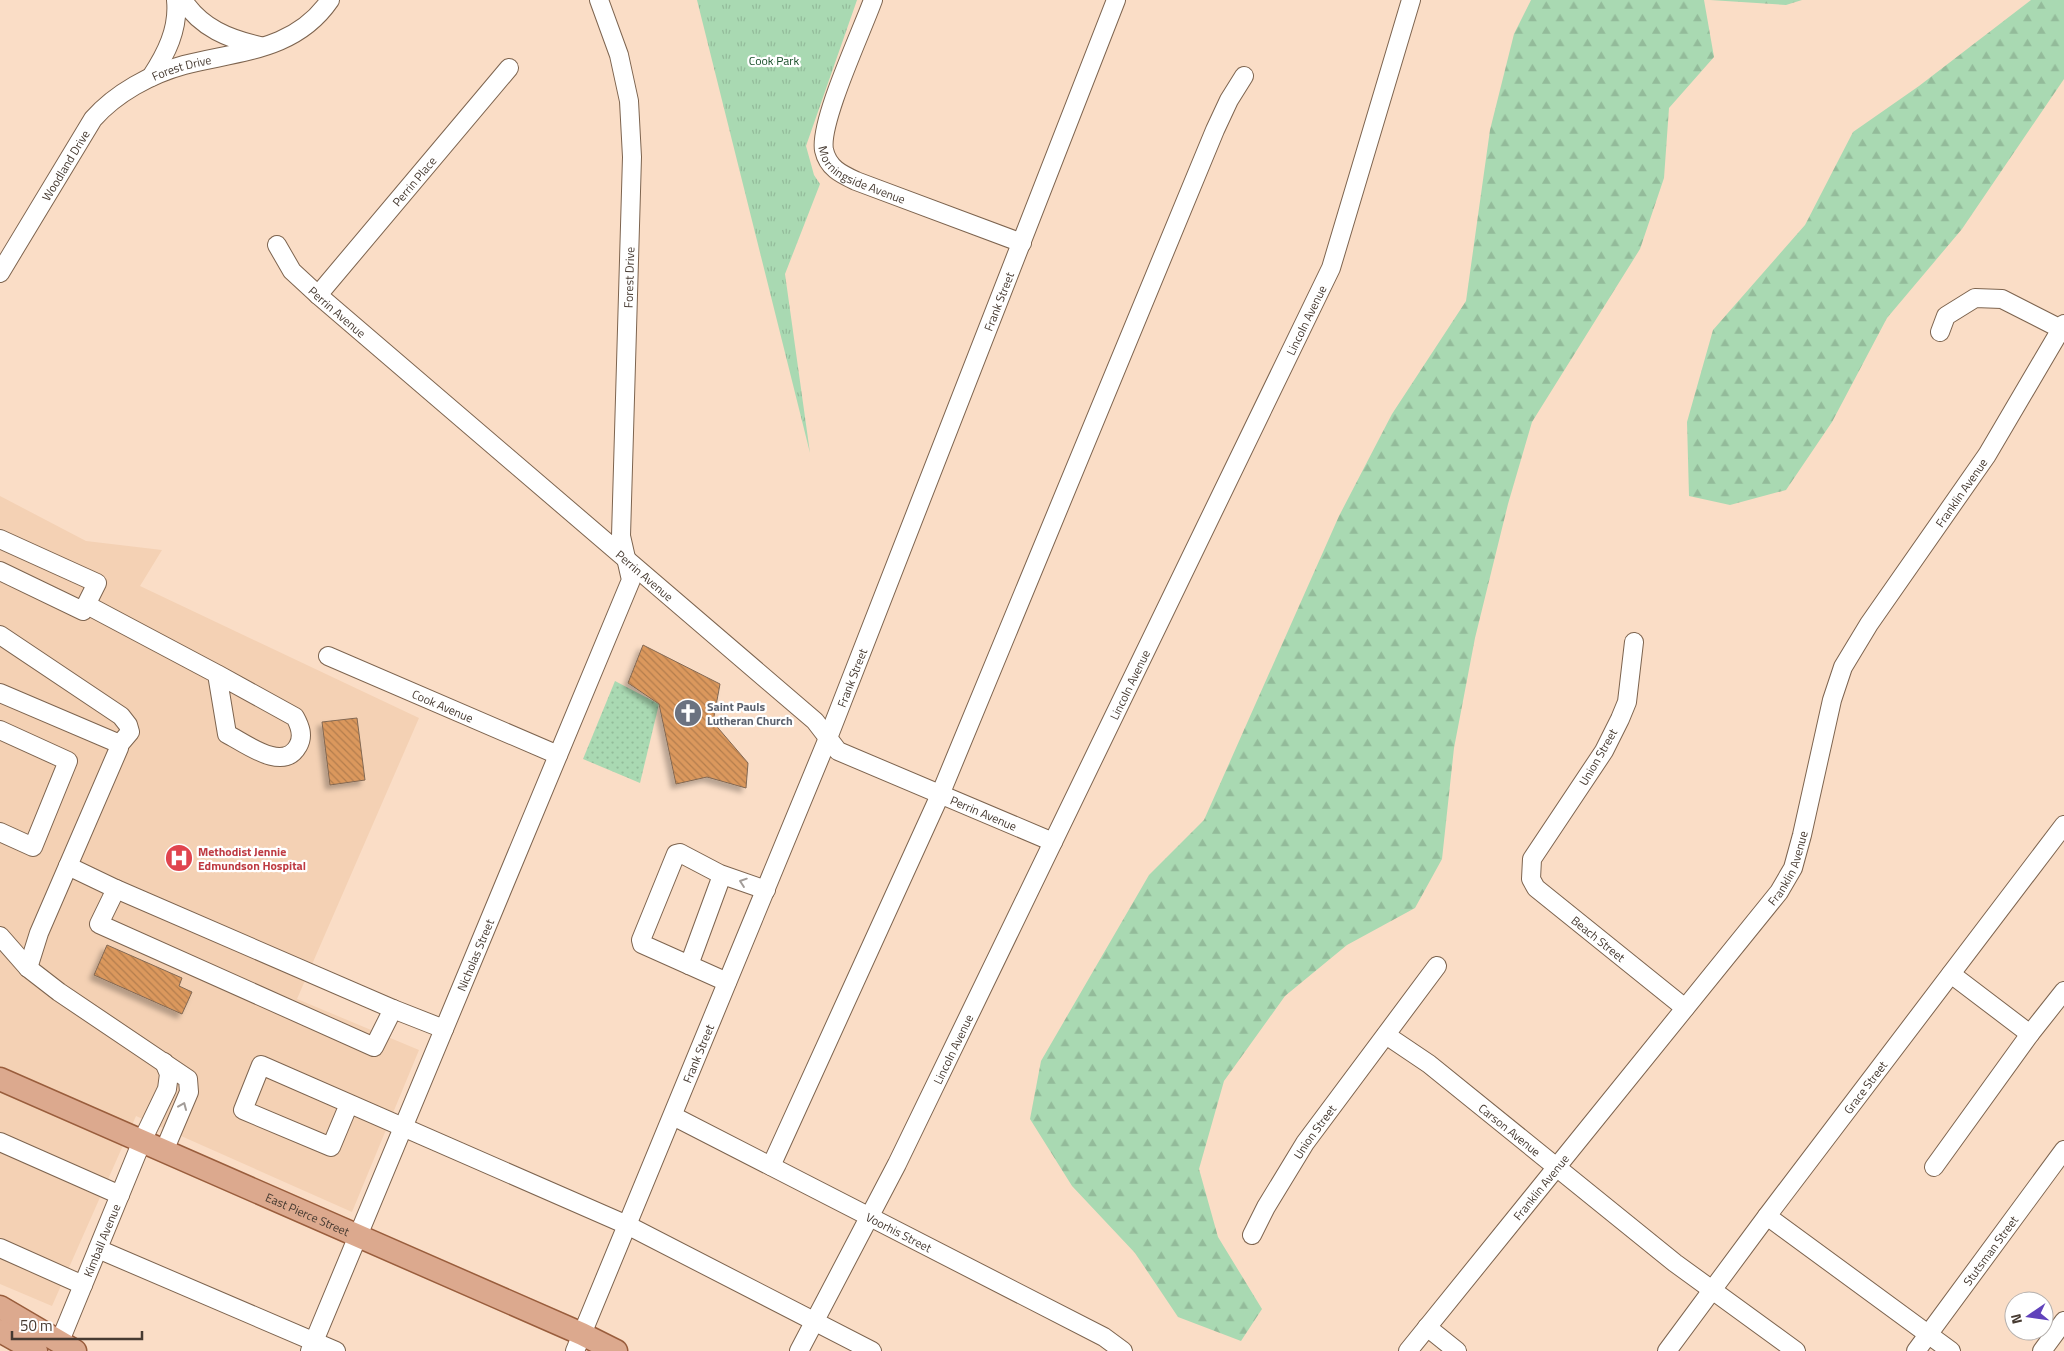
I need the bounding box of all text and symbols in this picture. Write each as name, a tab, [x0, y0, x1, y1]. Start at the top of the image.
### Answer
street label: Forest Drive	[148, 50, 213, 85]
park label: Cook Park	[749, 51, 799, 70]
street label: Woodland Drive	[36, 126, 94, 204]
street label: Morningside Avenue	[814, 144, 908, 208]
street label: Perrin Place	[387, 152, 441, 210]
street label: Forest Drive	[618, 246, 639, 308]
street label: Frank Street	[978, 268, 1019, 334]
street label: Perrin Avenue	[304, 281, 370, 342]
street label: Lincoln Avenue	[1281, 282, 1331, 358]
street label: Franklin Avenue	[1930, 454, 1992, 531]
street label: Perrin Avenue	[612, 545, 678, 605]
street label: Frank Street	[831, 645, 872, 710]
street label: Lincoln Avenue	[1104, 646, 1154, 723]
street label: Cook Avenue	[409, 684, 476, 727]
place label: Saint Pauls Lutheran Church	[707, 697, 793, 730]
church icon: Saint Pauls Lutheran Church	[673, 698, 703, 728]
street label: Union Street	[1574, 724, 1622, 789]
street label: Perrin Avenue	[947, 790, 1020, 835]
street label: Franklin Avenue	[1763, 829, 1812, 909]
place label: Methodist Jennie Edmundson Hospital	[198, 842, 306, 875]
hospital icon: Methodist Jennie Edmundson Hospital	[164, 843, 194, 873]
one-way arrow	[739, 878, 747, 888]
street label: Beach Street	[1567, 911, 1630, 967]
street label: Nicholas Street	[451, 915, 499, 994]
street label: Lincoln Avenue	[928, 1011, 978, 1087]
street label: Frank Street	[677, 1020, 719, 1086]
street label: Grace Street	[1839, 1056, 1892, 1118]
street label: Carson Avenue	[1475, 1098, 1545, 1161]
street label: Union Street	[1288, 1100, 1341, 1162]
one-way arrow	[177, 1102, 188, 1111]
street label: Franklin Avenue	[1508, 1150, 1573, 1224]
street label: East Pierce Street	[263, 1187, 353, 1241]
street label: Kimball Avenue	[78, 1201, 125, 1280]
street label: Voorhis Street	[863, 1207, 936, 1257]
street label: Stutsman Street	[1958, 1211, 2023, 1289]
north arrow	[2004, 1291, 2054, 1341]
scale bar	[12, 1308, 142, 1340]
text: N	[2005, 1312, 2027, 1326]
text: 50 m	[20, 1314, 53, 1337]

